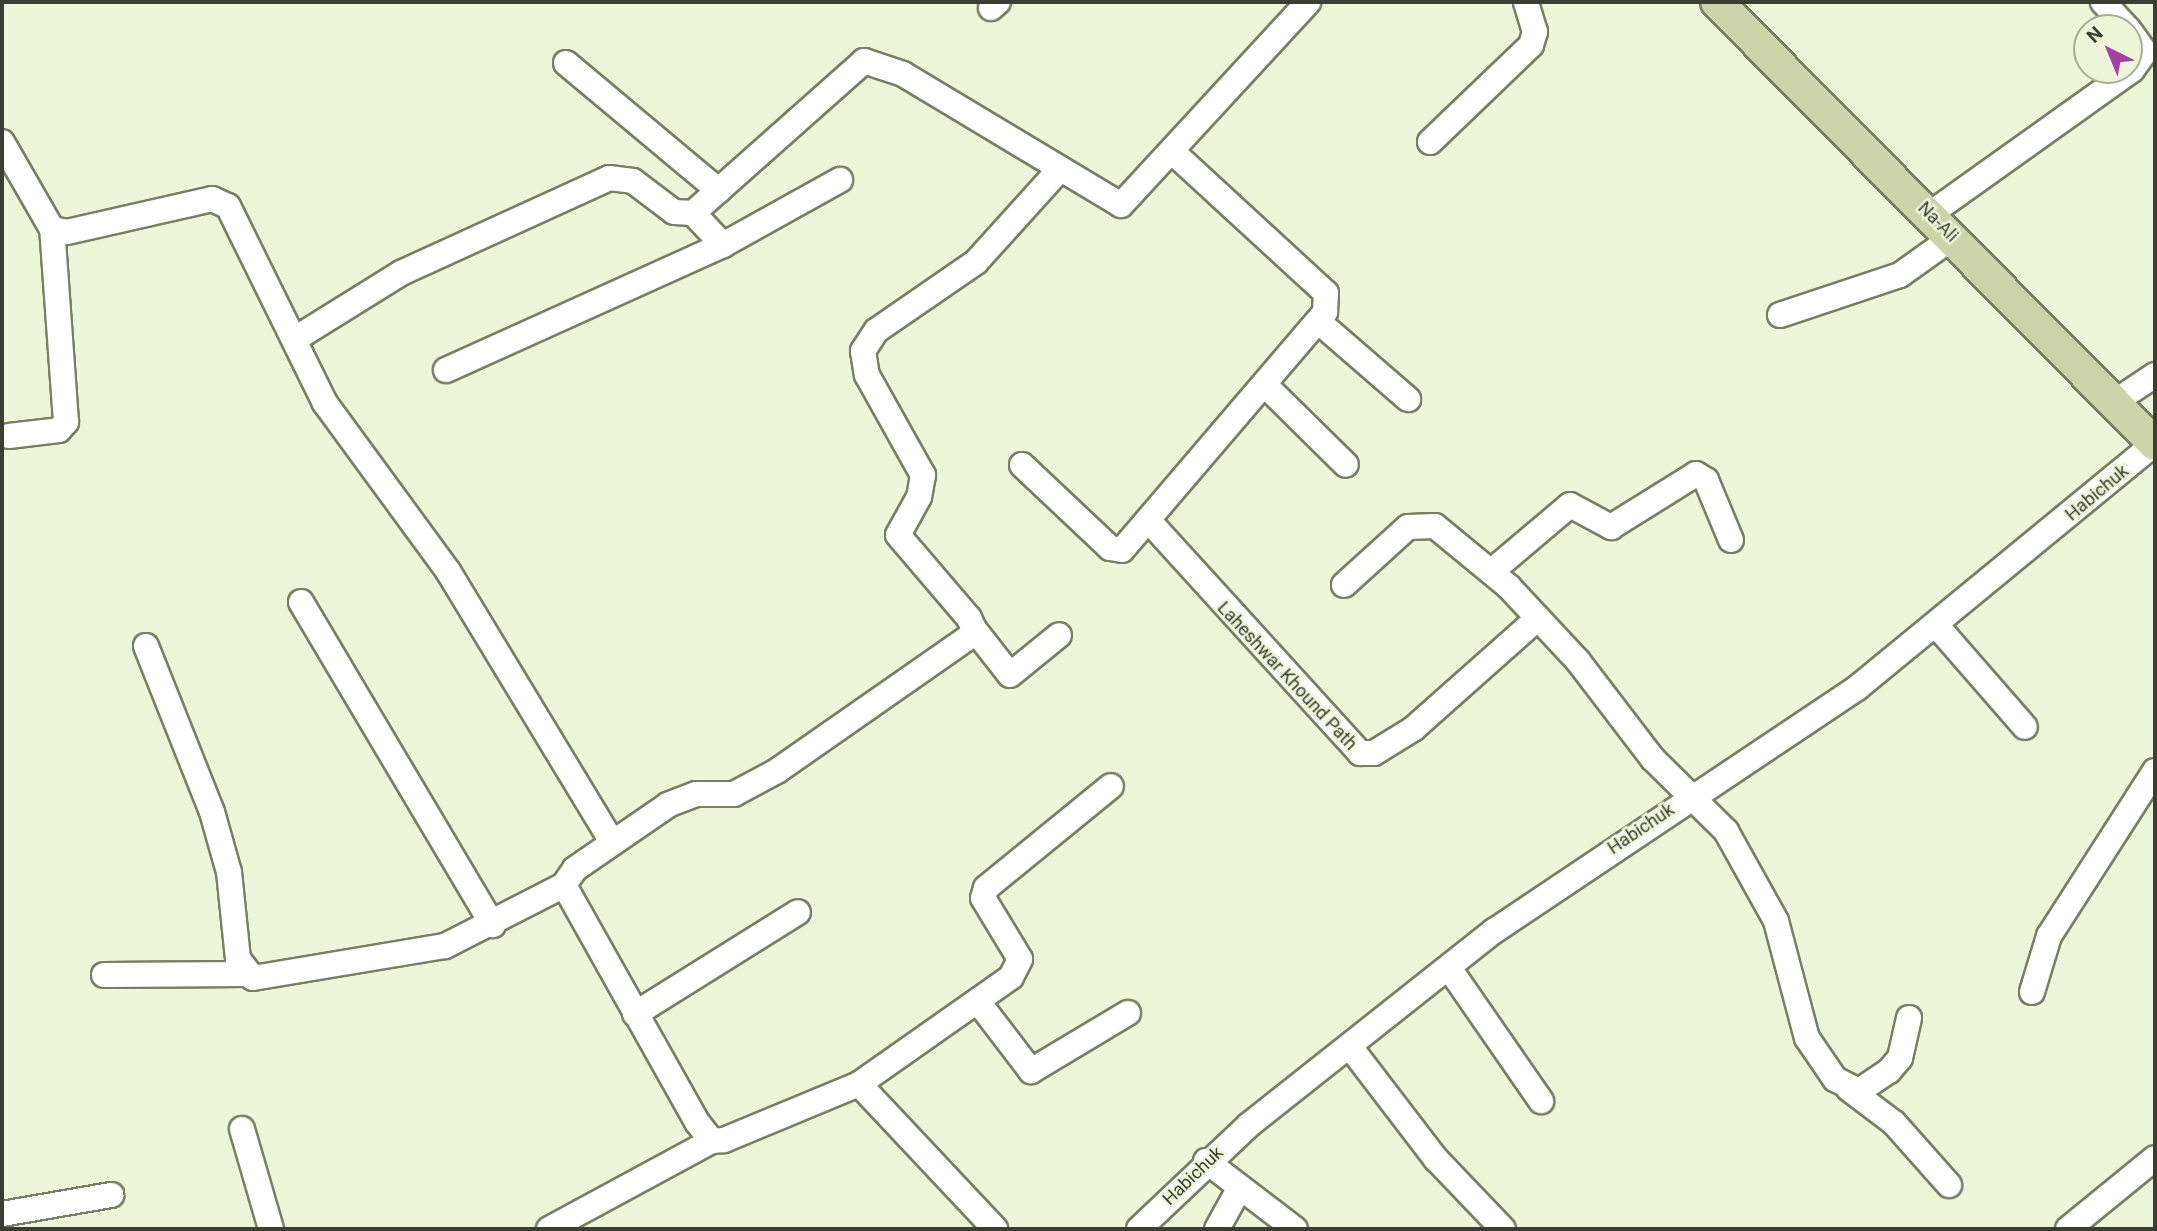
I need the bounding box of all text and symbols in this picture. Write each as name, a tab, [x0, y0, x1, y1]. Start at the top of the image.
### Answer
north arrow	[2073, 14, 2143, 84]
text: N	[2082, 22, 2107, 48]
street label: Na-Ali	[1913, 197, 1963, 247]
street label: Habichuk	[2061, 460, 2133, 526]
street label: Laheshwar Khound Path	[1213, 597, 1361, 755]
street label: Habichuk	[1604, 799, 1678, 859]
street label: Habichuk	[1158, 1142, 1228, 1210]

